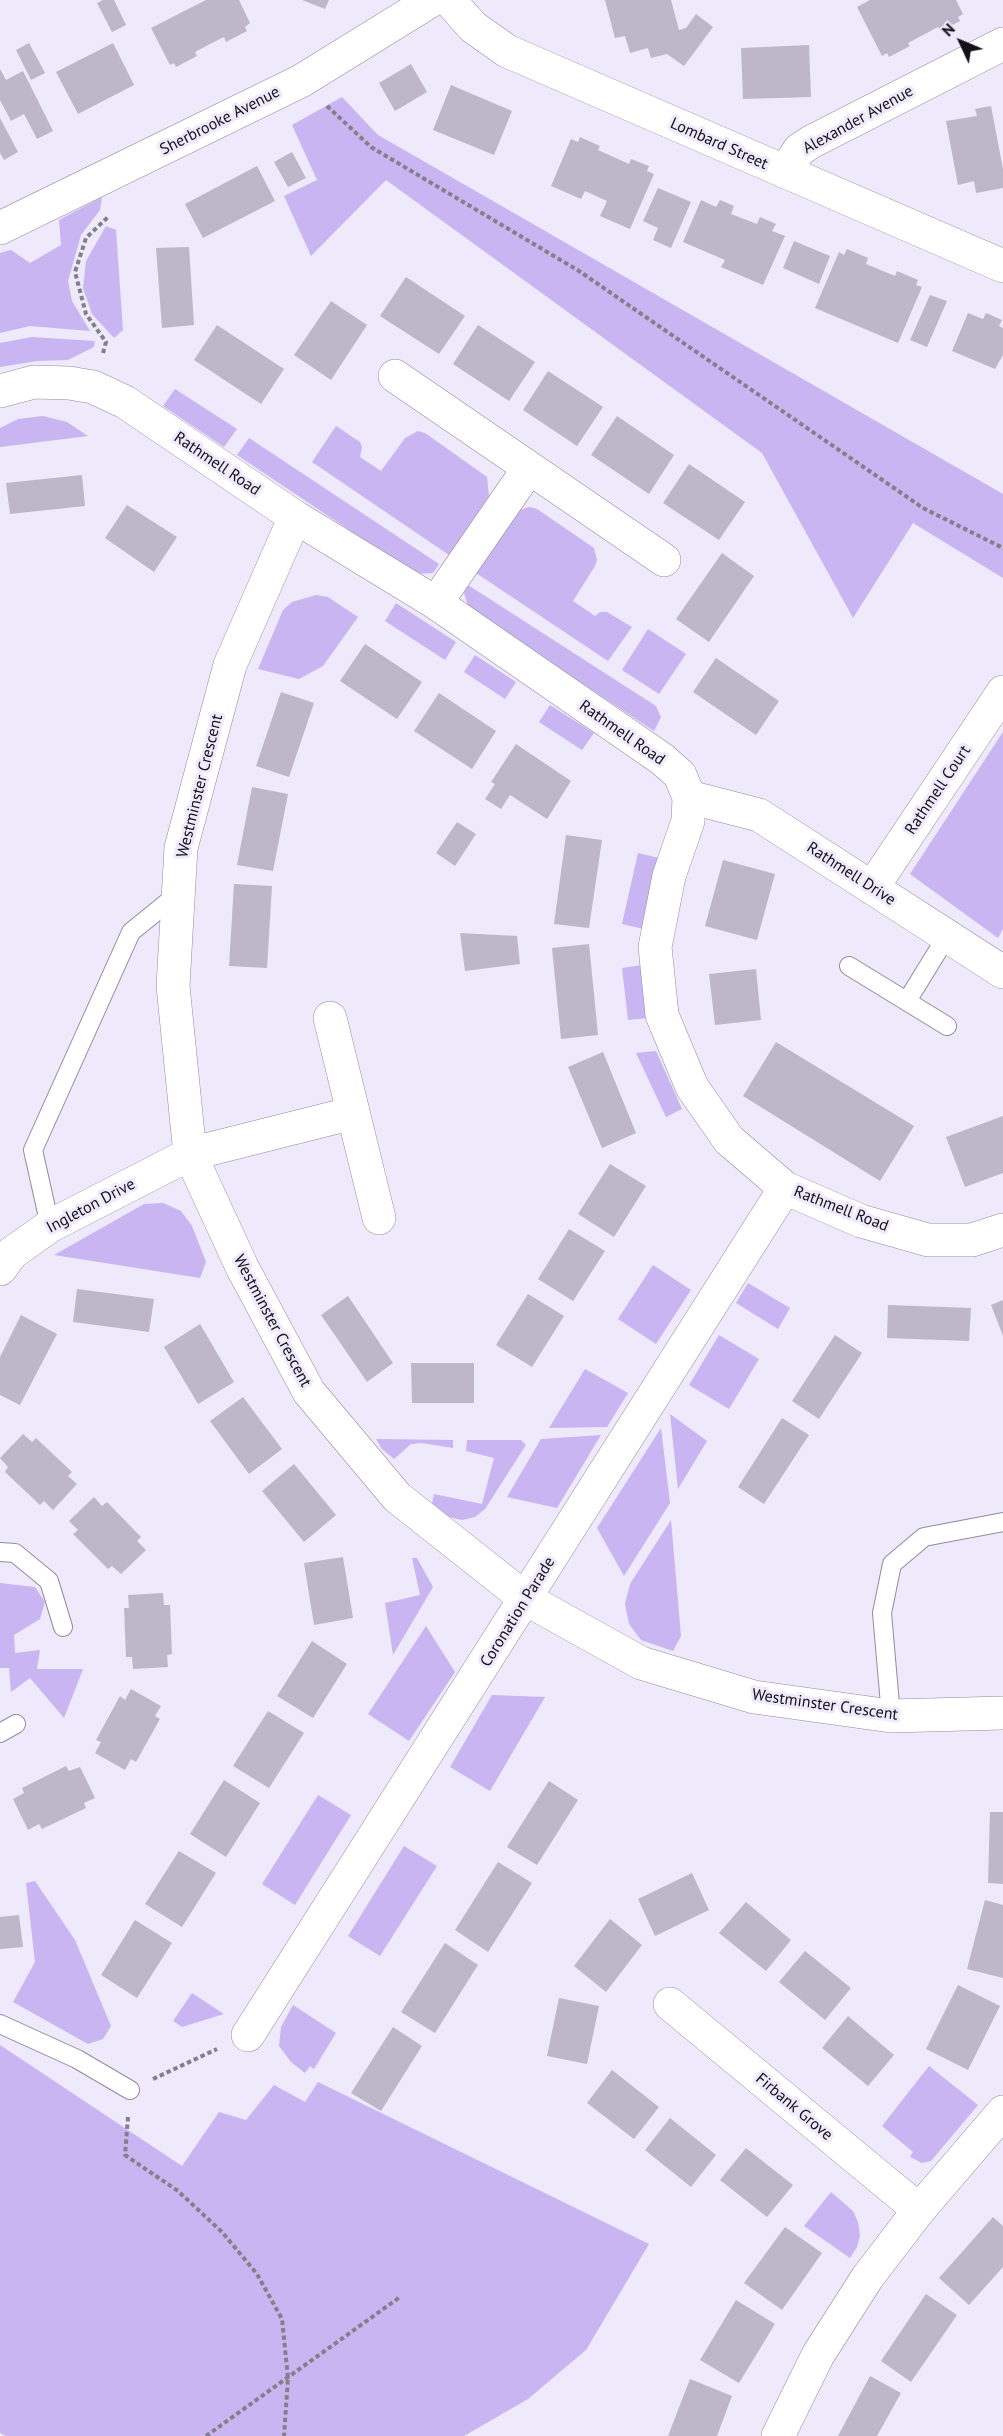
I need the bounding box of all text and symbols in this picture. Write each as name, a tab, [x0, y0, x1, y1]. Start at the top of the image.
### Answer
north arrow	[931, 12, 991, 72]
text: N	[937, 19, 959, 40]
street label: Alexander Avenue	[799, 82, 917, 158]
street label: Sherbrooke Avenue	[157, 83, 283, 159]
street label: Lombard Street	[667, 114, 771, 174]
street label: Rathmell Road	[170, 428, 264, 500]
street label: Rathmell Road	[576, 696, 668, 770]
street label: Westminster Crescent	[173, 712, 227, 860]
street label: Rathmell Court	[901, 742, 975, 838]
street label: Rathmell Drive	[803, 838, 899, 910]
street label: Ingleton Drive	[43, 1175, 139, 1237]
street label: Rathmell Road	[791, 1182, 891, 1236]
street label: Westminster Crescent	[229, 1252, 315, 1390]
street label: Coronation Parade	[477, 1554, 559, 1670]
street label: Westminster Crescent	[751, 1685, 899, 1725]
street label: Firbank Grove	[752, 2069, 836, 2145]

